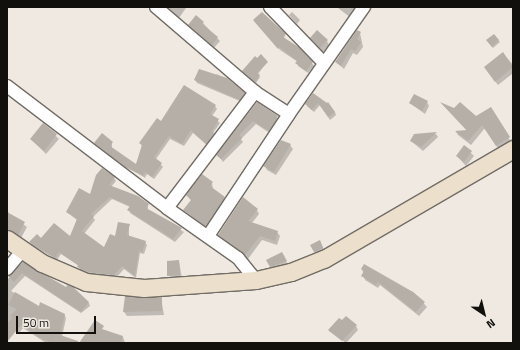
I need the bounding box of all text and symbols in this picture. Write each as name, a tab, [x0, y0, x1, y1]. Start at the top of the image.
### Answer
north arrow	[464, 294, 504, 334]
scale bar	[18, 308, 98, 334]
text: 50 m	[23, 313, 49, 332]
text: N	[483, 315, 499, 333]

